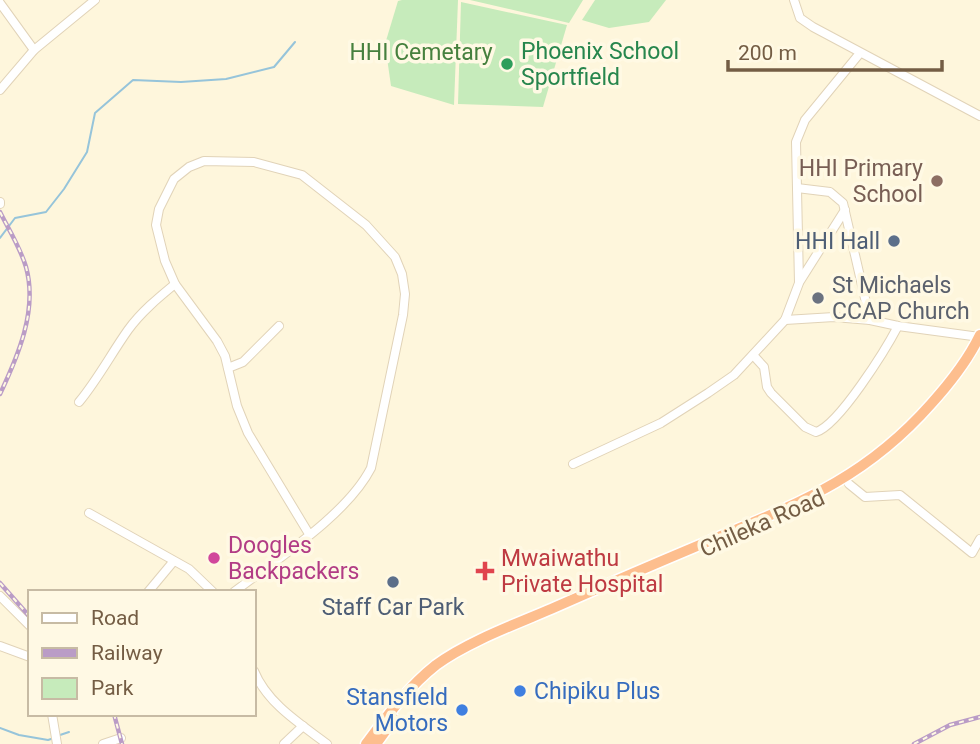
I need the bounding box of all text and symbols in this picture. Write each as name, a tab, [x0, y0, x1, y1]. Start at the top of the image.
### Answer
scale bar	[728, 28, 942, 72]
place label: Phoenix School Sportfield	[521, 38, 679, 91]
park label: HHI Cemetary	[349, 39, 493, 66]
text: 200 m	[738, 41, 797, 65]
marker: Phoenix School Sportfield	[499, 56, 515, 72]
place label: HHI Primary School	[799, 155, 923, 208]
marker: HHI Primary School	[929, 173, 945, 189]
place label: HHI Hall	[795, 228, 880, 255]
marker: HHI Hall	[886, 233, 902, 249]
place label: St Michaels CCAP Church	[832, 272, 970, 325]
marker: St Michaels CCAP Church	[810, 290, 826, 306]
street label: Chileka Road	[696, 484, 829, 563]
place label: Doogles Backpackers	[228, 532, 359, 585]
place label: Mwaiwathu Private Hospital	[501, 545, 663, 598]
marker: Doogles Backpackers	[206, 550, 222, 566]
marker: Mwaiwathu Private Hospital	[475, 561, 495, 581]
marker: Staff Car Park	[385, 574, 401, 590]
legend	[28, 590, 256, 716]
place label: Staff Car Park	[322, 594, 465, 621]
text: Road	[91, 606, 139, 630]
text: Railway	[91, 641, 163, 665]
text: Park	[91, 676, 134, 700]
place label: Chipiku Plus	[534, 678, 660, 705]
marker: Chipiku Plus	[512, 683, 528, 699]
place label: Stansfield Motors	[346, 684, 448, 737]
marker: Stansfield Motors	[454, 702, 470, 718]

